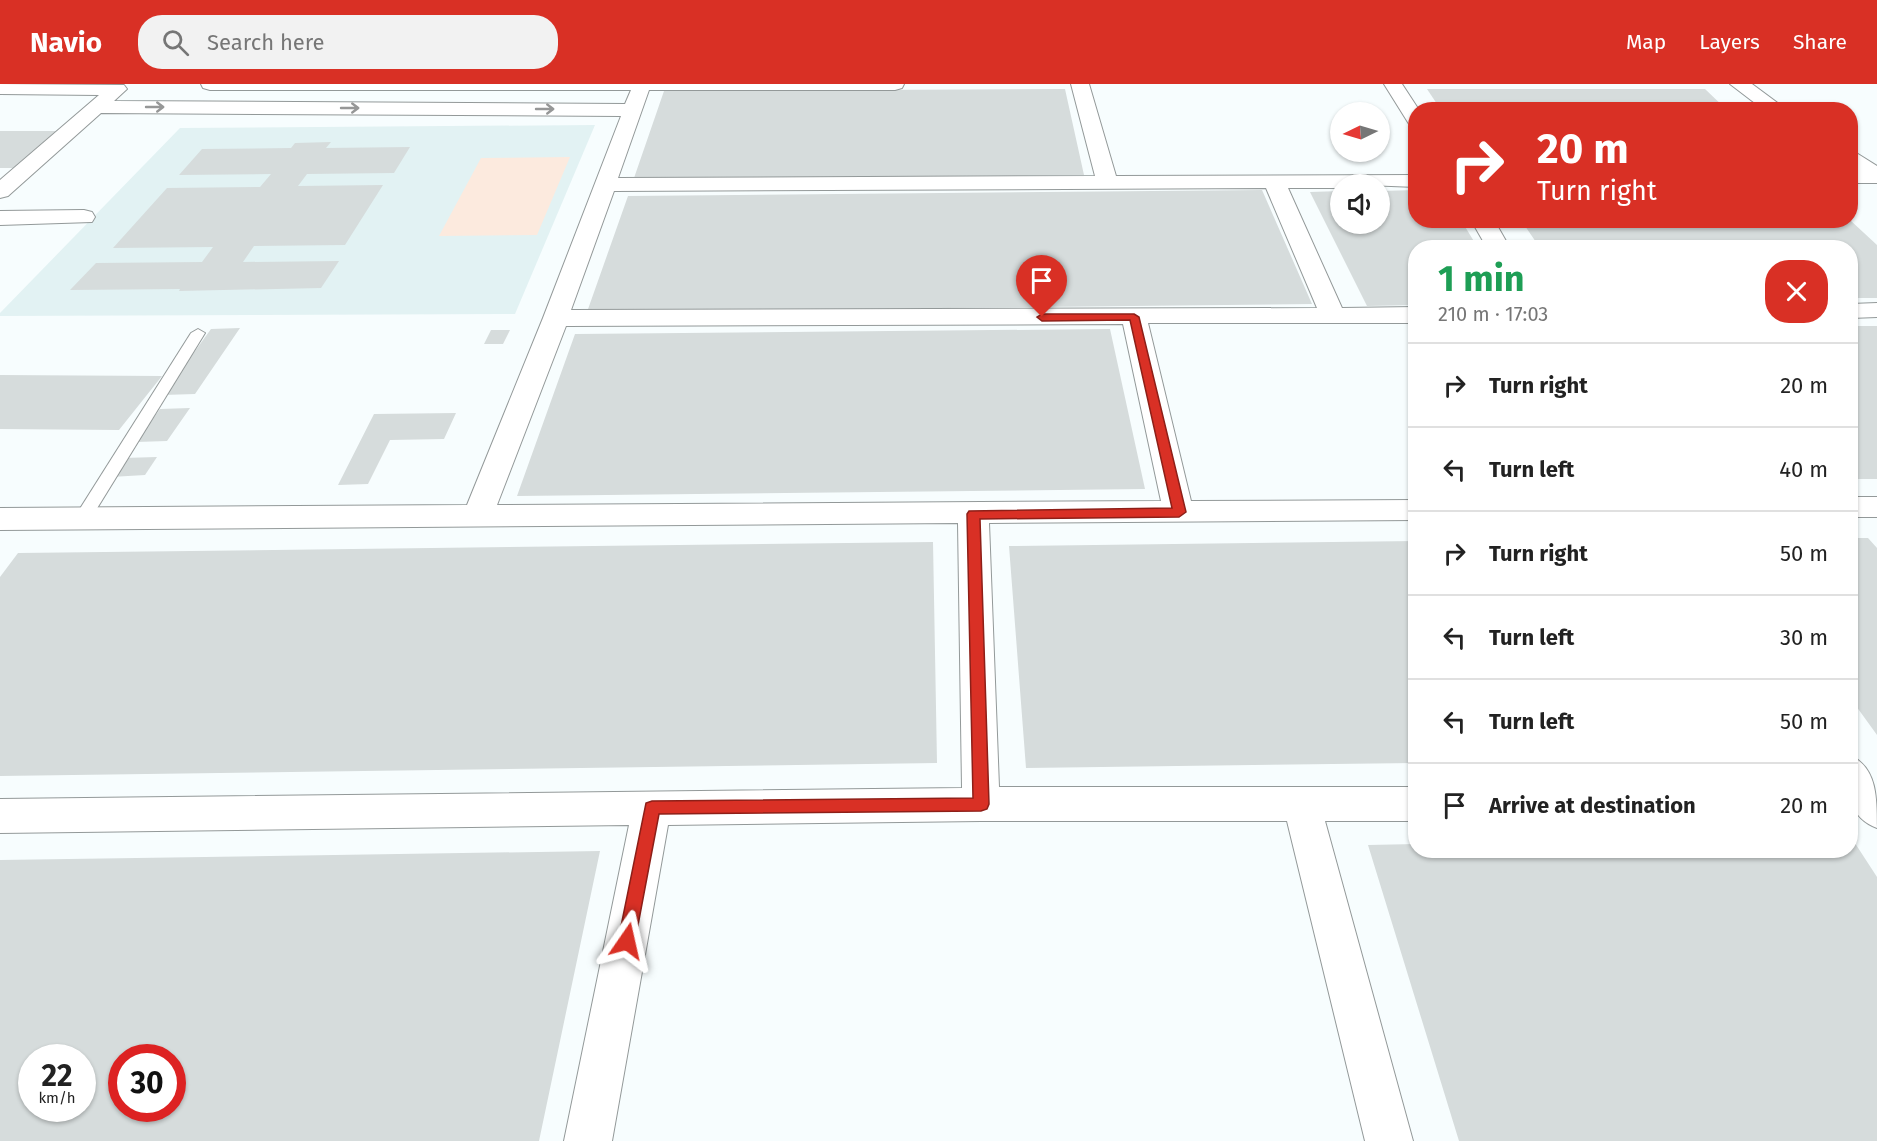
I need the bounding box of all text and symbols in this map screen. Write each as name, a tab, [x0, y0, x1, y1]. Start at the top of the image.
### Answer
search box	[138, 15, 558, 69]
text: Navio	[30, 26, 102, 59]
icon: search	[159, 26, 192, 59]
text: Search here	[207, 29, 325, 56]
text: Map	[1626, 29, 1666, 55]
text: Layers	[1699, 29, 1760, 55]
text: Share	[1793, 29, 1847, 55]
one-way arrow	[145, 101, 165, 113]
one-way arrow	[340, 102, 360, 114]
north arrow	[1330, 102, 1390, 162]
map controls	[1330, 102, 1390, 234]
one-way arrow	[535, 103, 555, 115]
text: 20 m	[1537, 124, 1629, 174]
icon: right	[1438, 126, 1516, 204]
button: sound	[1330, 174, 1390, 234]
text: Turn right	[1537, 175, 1657, 207]
pin	[1016, 255, 1067, 317]
text: 1 min	[1438, 257, 1525, 301]
button: close	[1765, 260, 1828, 323]
icon: arrive	[1025, 264, 1058, 297]
text: 210 m · 17:03	[1438, 302, 1548, 326]
icon: right	[1438, 369, 1471, 402]
text: Turn right	[1489, 372, 1588, 399]
text: 20 m	[1780, 372, 1828, 399]
icon: left	[1438, 453, 1471, 486]
text: Turn left	[1489, 456, 1574, 483]
text: 40 m	[1779, 456, 1828, 483]
icon: right	[1438, 537, 1471, 570]
text: Turn right	[1489, 540, 1588, 567]
text: 50 m	[1780, 540, 1828, 567]
icon: left	[1438, 621, 1471, 654]
text: Turn left	[1489, 624, 1574, 651]
text: 30 m	[1780, 624, 1828, 651]
icon: left	[1438, 705, 1471, 738]
text: Turn left	[1489, 708, 1574, 735]
text: 50 m	[1780, 708, 1828, 735]
icon: arrive	[1438, 789, 1471, 822]
text: Arrive at destination	[1489, 792, 1696, 819]
text: 20 m	[1780, 792, 1828, 819]
position arrow	[595, 909, 659, 973]
speed limit sign: 30	[108, 1044, 186, 1122]
text: 22	[41, 1058, 73, 1094]
text: km/h	[38, 1089, 76, 1107]

